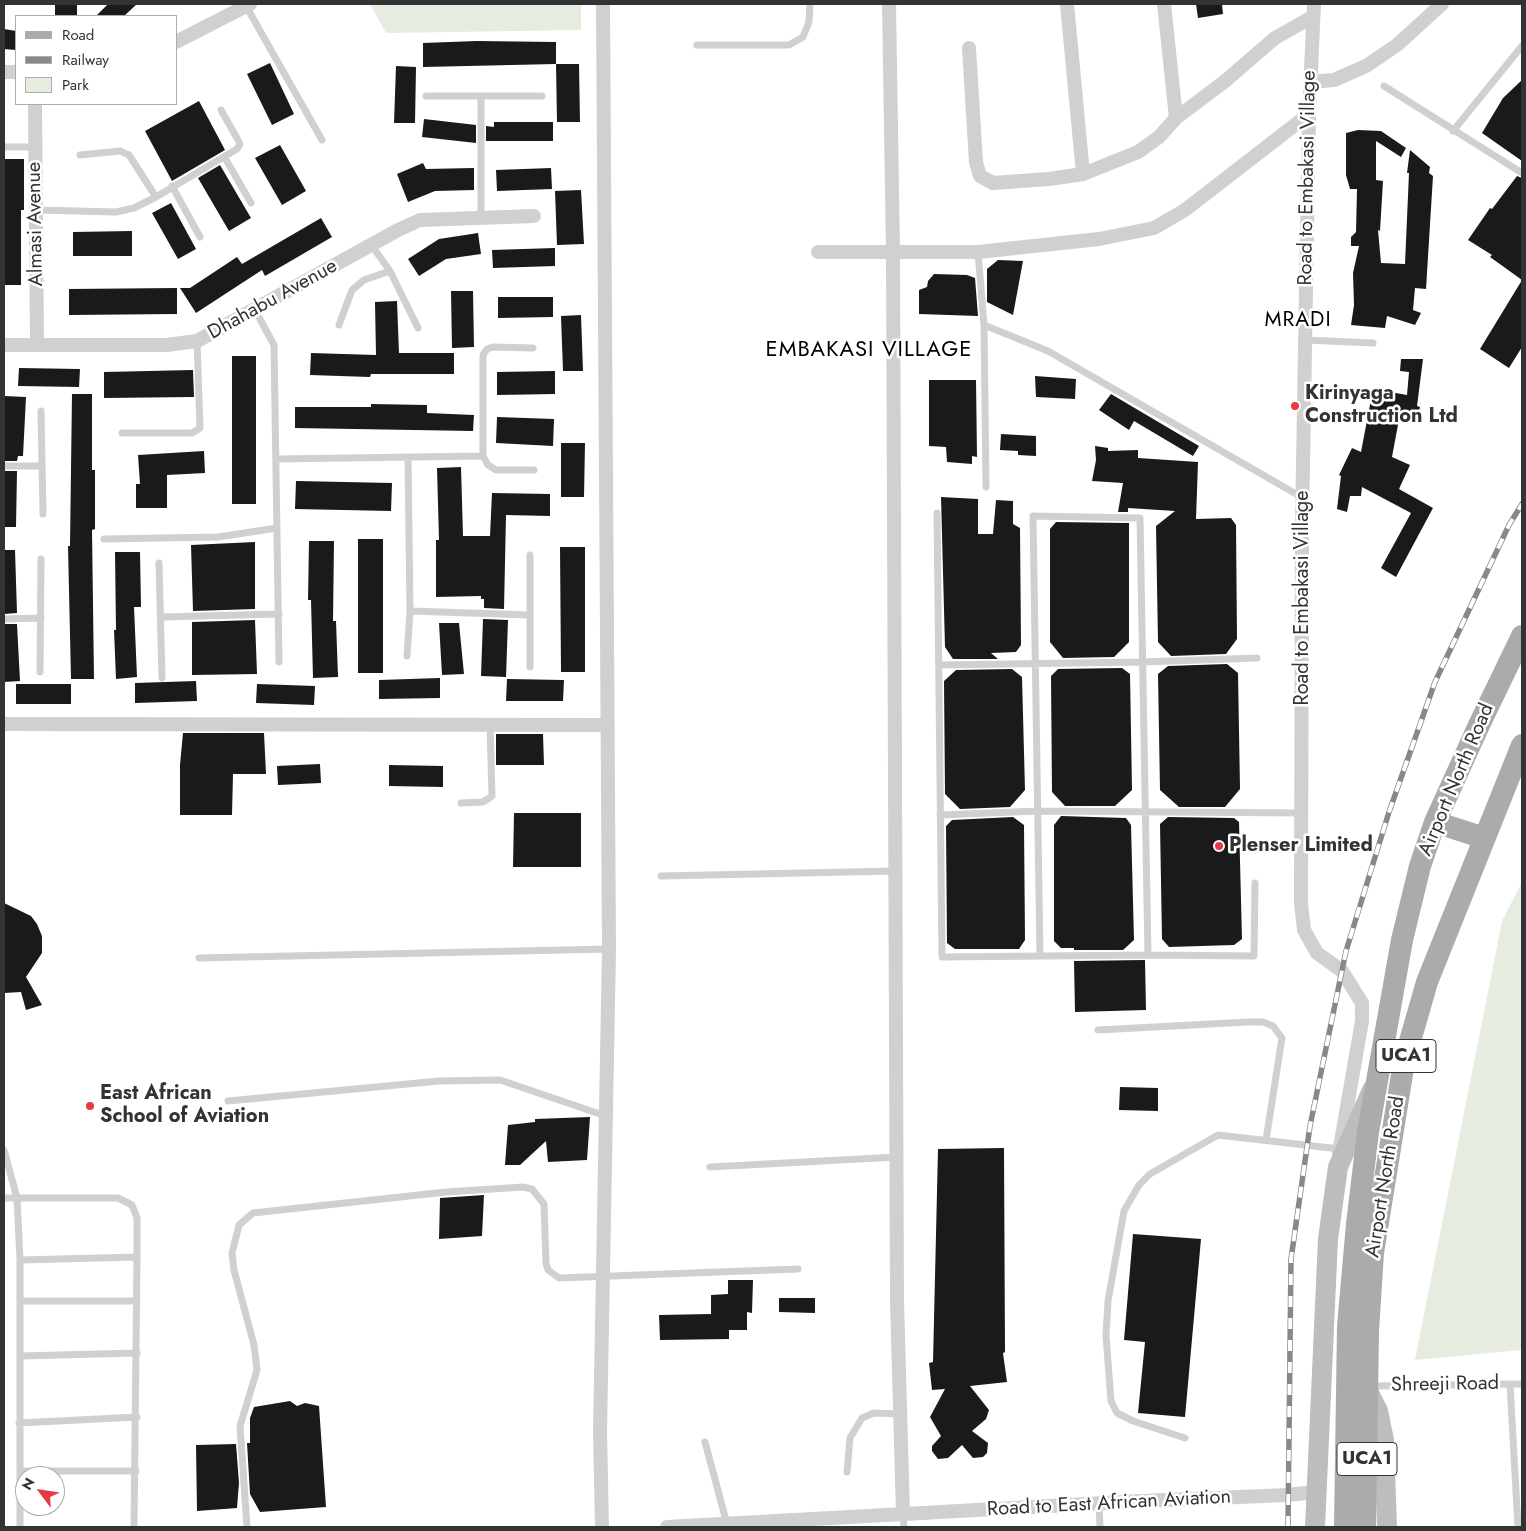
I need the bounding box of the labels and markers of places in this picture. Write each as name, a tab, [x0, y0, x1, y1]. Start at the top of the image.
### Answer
place label: Kirinyaga Construction Ltd	[1305, 382, 1458, 429]
marker: Kirinyaga Construction Ltd	[1289, 400, 1301, 412]
place label: Plenser Limited	[1229, 834, 1373, 858]
marker: Plenser Limited	[1213, 840, 1225, 852]
place label: East African School of Aviation	[100, 1082, 269, 1129]
marker: East African School of Aviation	[84, 1100, 96, 1112]

